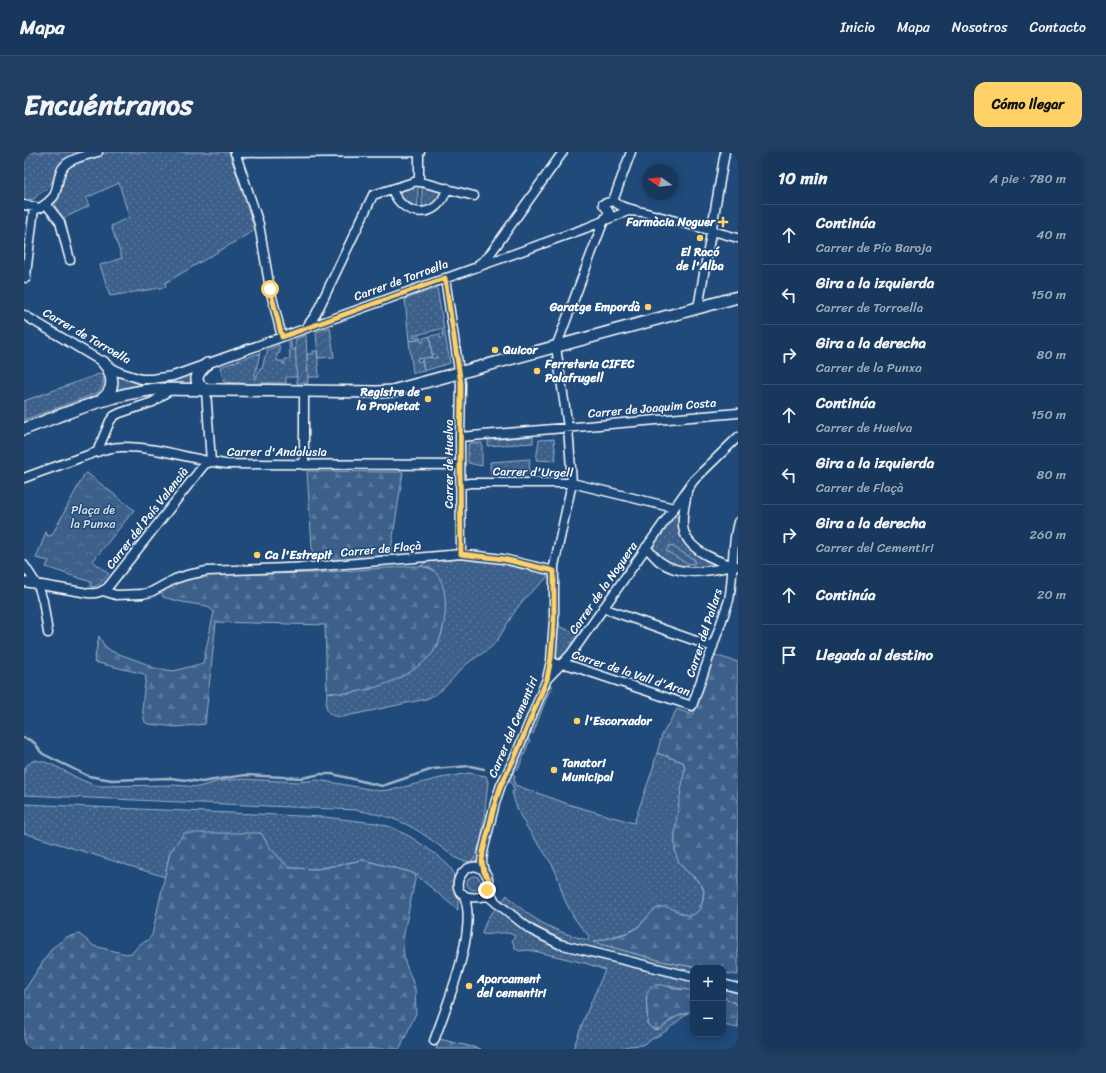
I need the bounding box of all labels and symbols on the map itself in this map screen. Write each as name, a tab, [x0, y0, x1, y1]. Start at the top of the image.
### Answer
north arrow	[642, 164, 678, 200]
place label: Farmàcia Noguer	[625, 211, 716, 233]
marker: Farmàcia Noguer	[718, 217, 728, 227]
marker: El Racó de l'Alba	[695, 233, 705, 243]
place label: El Racó de l'Alba	[676, 241, 724, 277]
street label: Carrer de Torroella	[351, 253, 451, 307]
route start	[261, 280, 279, 298]
place label: Garatge Empordà	[549, 296, 640, 318]
street label: Carrer de Torroella	[39, 302, 135, 370]
marker: Garatge Empordà	[643, 302, 653, 312]
place label: Quicor	[502, 339, 538, 361]
marker: Quicor	[490, 345, 500, 355]
place label: Ferreteria CIFEC Palafrugell	[544, 353, 635, 389]
marker: Ferreteria CIFEC Palafrugell	[532, 366, 542, 376]
place label: Registre de la Propietat	[356, 381, 421, 417]
street label: Carrer de Joaquim Costa	[587, 391, 717, 425]
marker: Registre de la Propietat	[423, 394, 433, 404]
street label: Carrer de Huelva	[438, 420, 460, 508]
street label: Carrer d'Andalusia	[227, 441, 327, 463]
street label: Carrer d'Urgell	[493, 460, 574, 484]
street label: Carrer del País Valencià	[100, 462, 194, 574]
park label: Plaça de la Punxa	[71, 499, 115, 535]
street label: Carrer de Flaçà	[340, 535, 422, 563]
street label: Carrer de la Noguera	[563, 536, 644, 639]
place label: Ca l'Estrepit	[264, 544, 333, 566]
marker: Ca l'Estrepit	[252, 550, 262, 560]
street label: Carrer del Pallars	[679, 586, 729, 680]
street label: Carrer de la Vall d'Aran	[569, 643, 694, 703]
street label: Carrer del Cementiri	[482, 672, 545, 781]
place label: l'Escorxador	[584, 710, 653, 732]
marker: l'Escorxador	[572, 716, 582, 726]
place label: Tanatori Municipal	[561, 752, 614, 788]
marker: Tanatori Municipal	[549, 765, 559, 775]
route end	[478, 881, 496, 899]
place label: Aparcament del cementiri	[476, 968, 547, 1004]
marker: Aparcament del cementiri	[464, 981, 474, 991]

